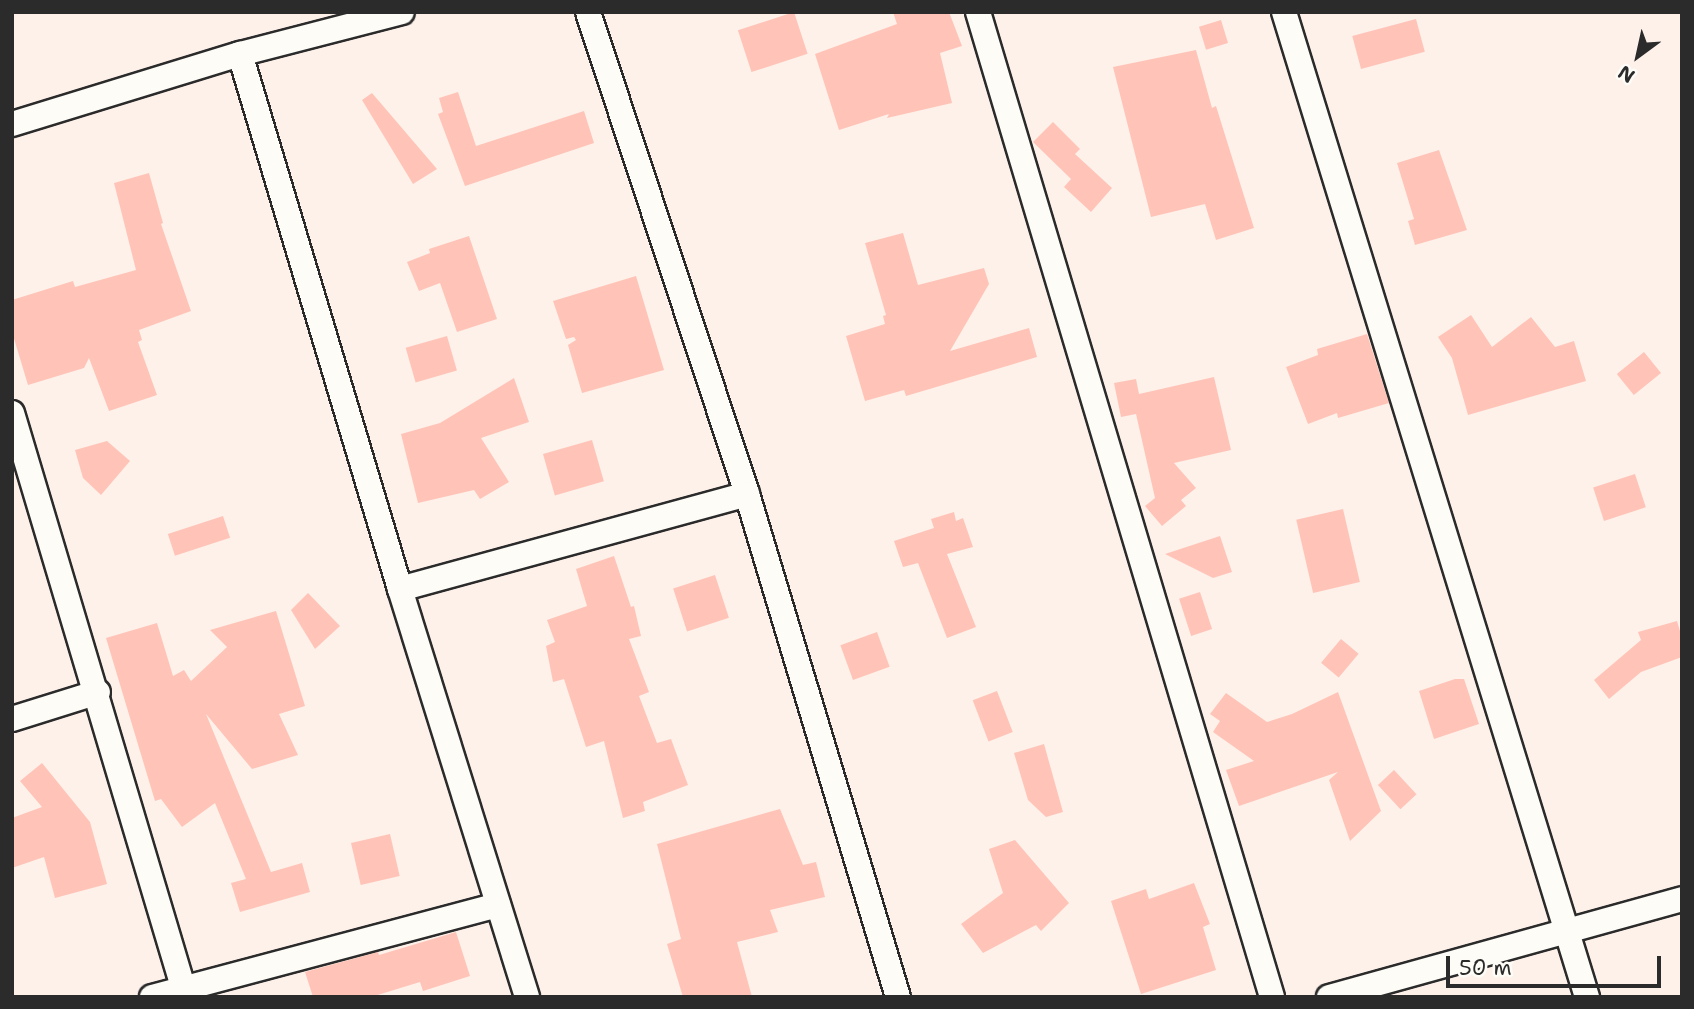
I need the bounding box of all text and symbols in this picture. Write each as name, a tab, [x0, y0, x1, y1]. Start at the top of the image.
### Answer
north arrow	[1603, 21, 1673, 91]
text: N	[1613, 59, 1639, 89]
scale bar	[1449, 942, 1664, 986]
text: 50 m	[1459, 954, 1512, 982]

